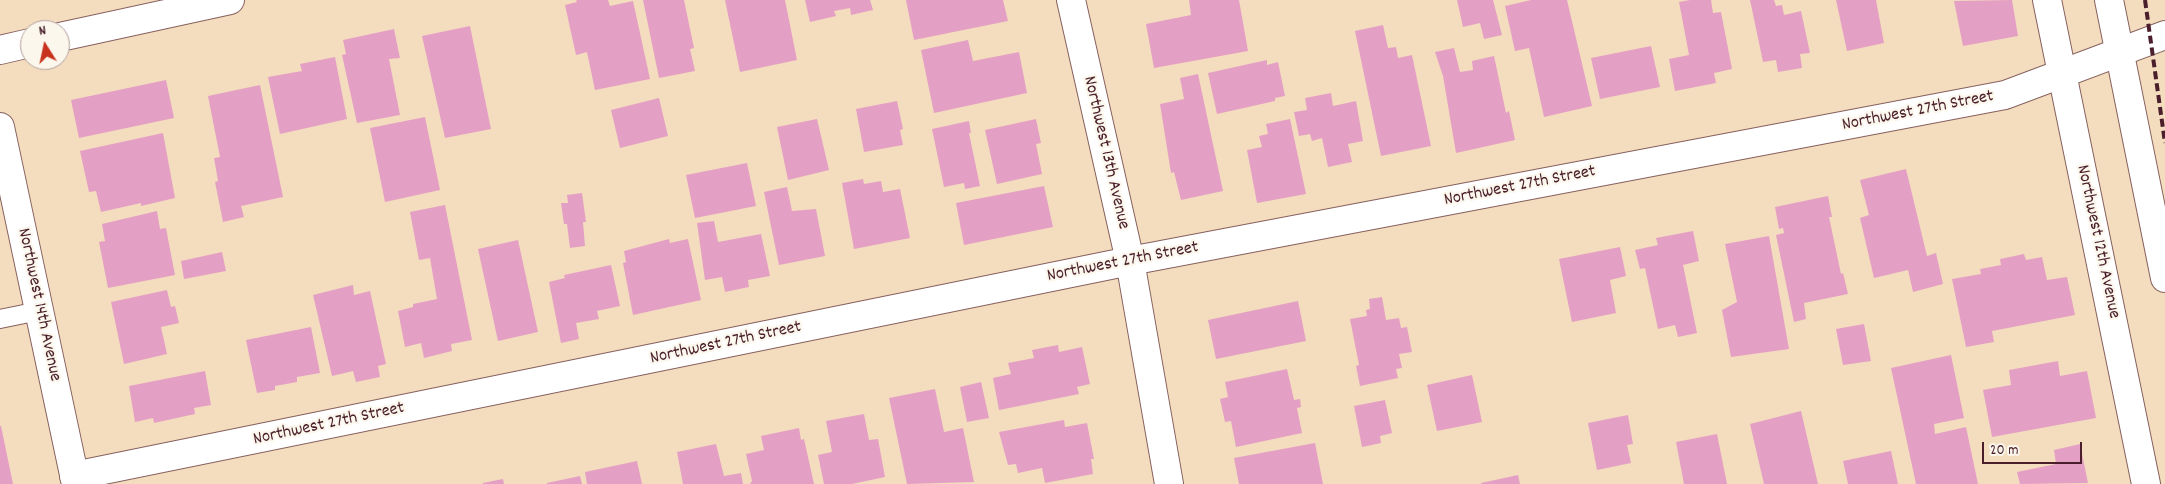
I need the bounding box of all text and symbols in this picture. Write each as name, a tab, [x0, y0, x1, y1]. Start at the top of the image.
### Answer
north arrow	[20, 20, 70, 70]
text: N	[37, 21, 48, 42]
street label: Northwest 13th Avenue	[1077, 74, 1133, 232]
street label: Northwest 27th Street	[1840, 87, 1996, 137]
street label: Northwest 27th Street	[1442, 162, 1598, 212]
street label: Northwest 12th Avenue	[2070, 163, 2124, 321]
street label: Northwest 14th Avenue	[11, 226, 65, 384]
street label: Northwest 27th Street	[1045, 238, 1201, 288]
street label: Northwest 27th Street	[649, 317, 803, 371]
street label: Northwest 27th Street	[252, 398, 406, 452]
scale bar	[1985, 432, 2085, 464]
text: 20 m	[1990, 440, 2018, 462]

